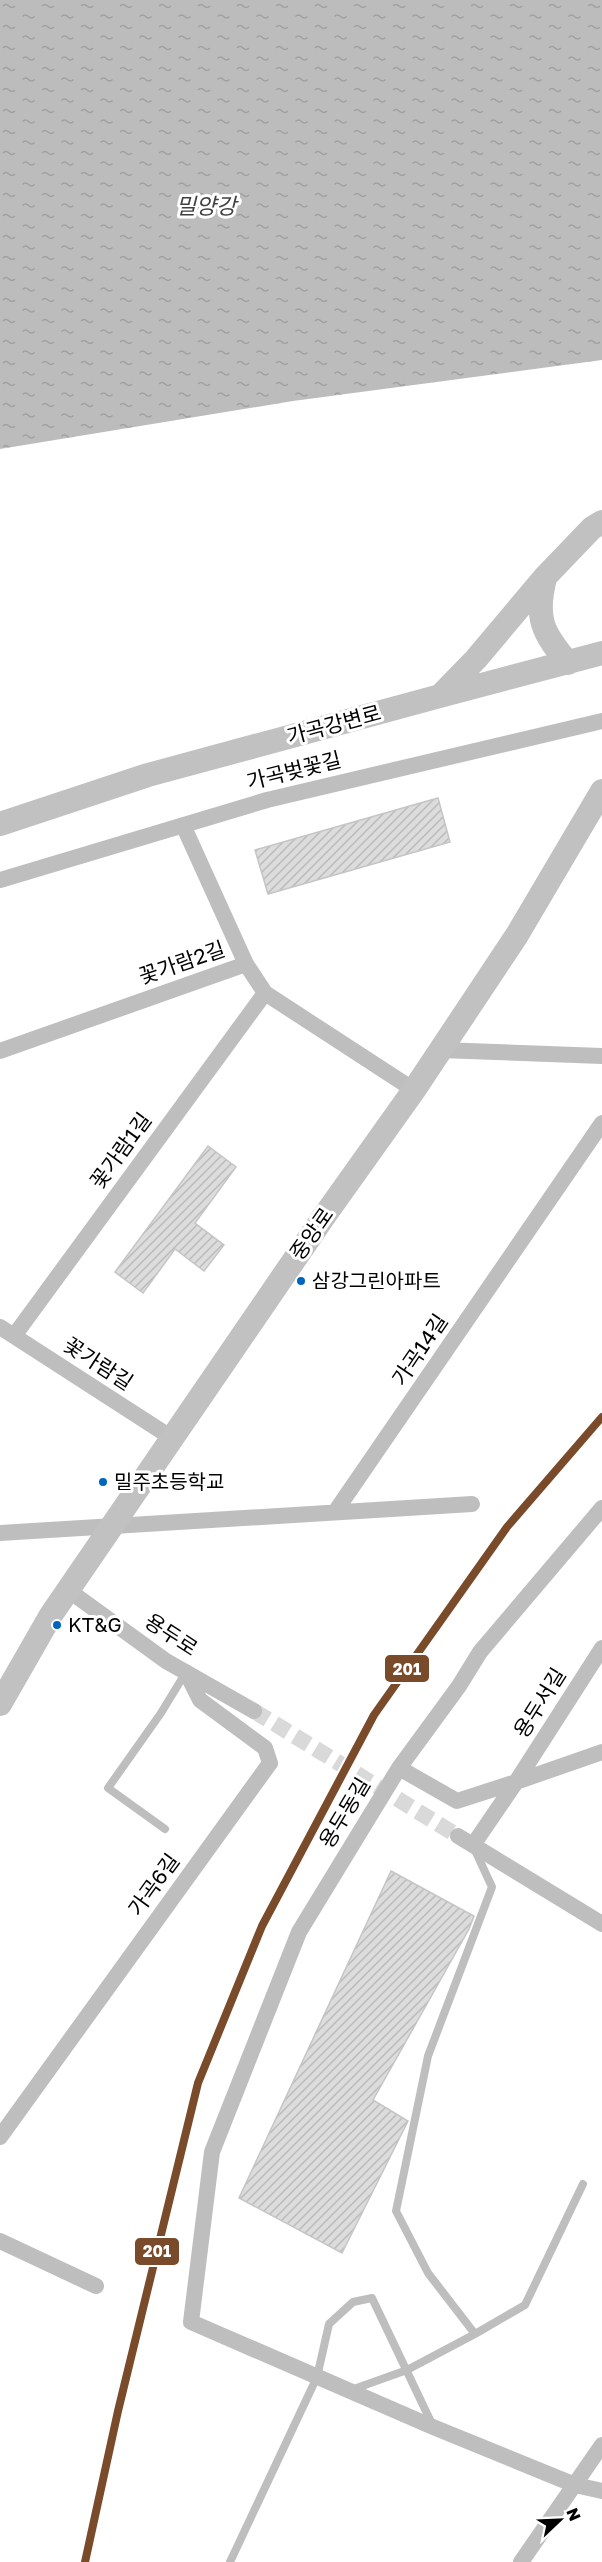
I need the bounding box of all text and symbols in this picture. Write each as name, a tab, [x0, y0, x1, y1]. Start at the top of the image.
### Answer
water label: 밀양강	[176, 192, 239, 219]
street label: 가곡강변로	[284, 699, 384, 749]
street label: 가곡벚꽃길	[244, 746, 344, 794]
street label: 꽃가람2길	[135, 935, 228, 989]
street label: 꽃가람1길	[84, 1107, 156, 1193]
street label: 중앙로	[284, 1202, 338, 1265]
place label: 삼강그린아파트	[312, 1268, 441, 1292]
marker: 삼강그린아파트	[295, 1275, 307, 1287]
street label: 가곡14길	[386, 1309, 453, 1390]
street label: 꽃가람길	[59, 1331, 138, 1395]
place label: 밀주초등학교	[114, 1469, 224, 1493]
marker: 밀주초등학교	[97, 1476, 109, 1488]
street label: 용두로	[140, 1607, 203, 1661]
place label: KT&G	[68, 1612, 122, 1636]
marker: KT&G	[51, 1619, 63, 1631]
line badge: 201	[384, 1654, 430, 1683]
text: 201	[393, 1659, 421, 1679]
street label: 용두서길	[508, 1663, 571, 1742]
street label: 용두동길	[313, 1773, 375, 1852]
street label: 가곡6길	[122, 1848, 184, 1921]
line badge: 201	[134, 2237, 180, 2266]
text: 201	[143, 2241, 171, 2261]
north arrow	[530, 2490, 590, 2550]
text: N	[562, 2505, 585, 2524]

